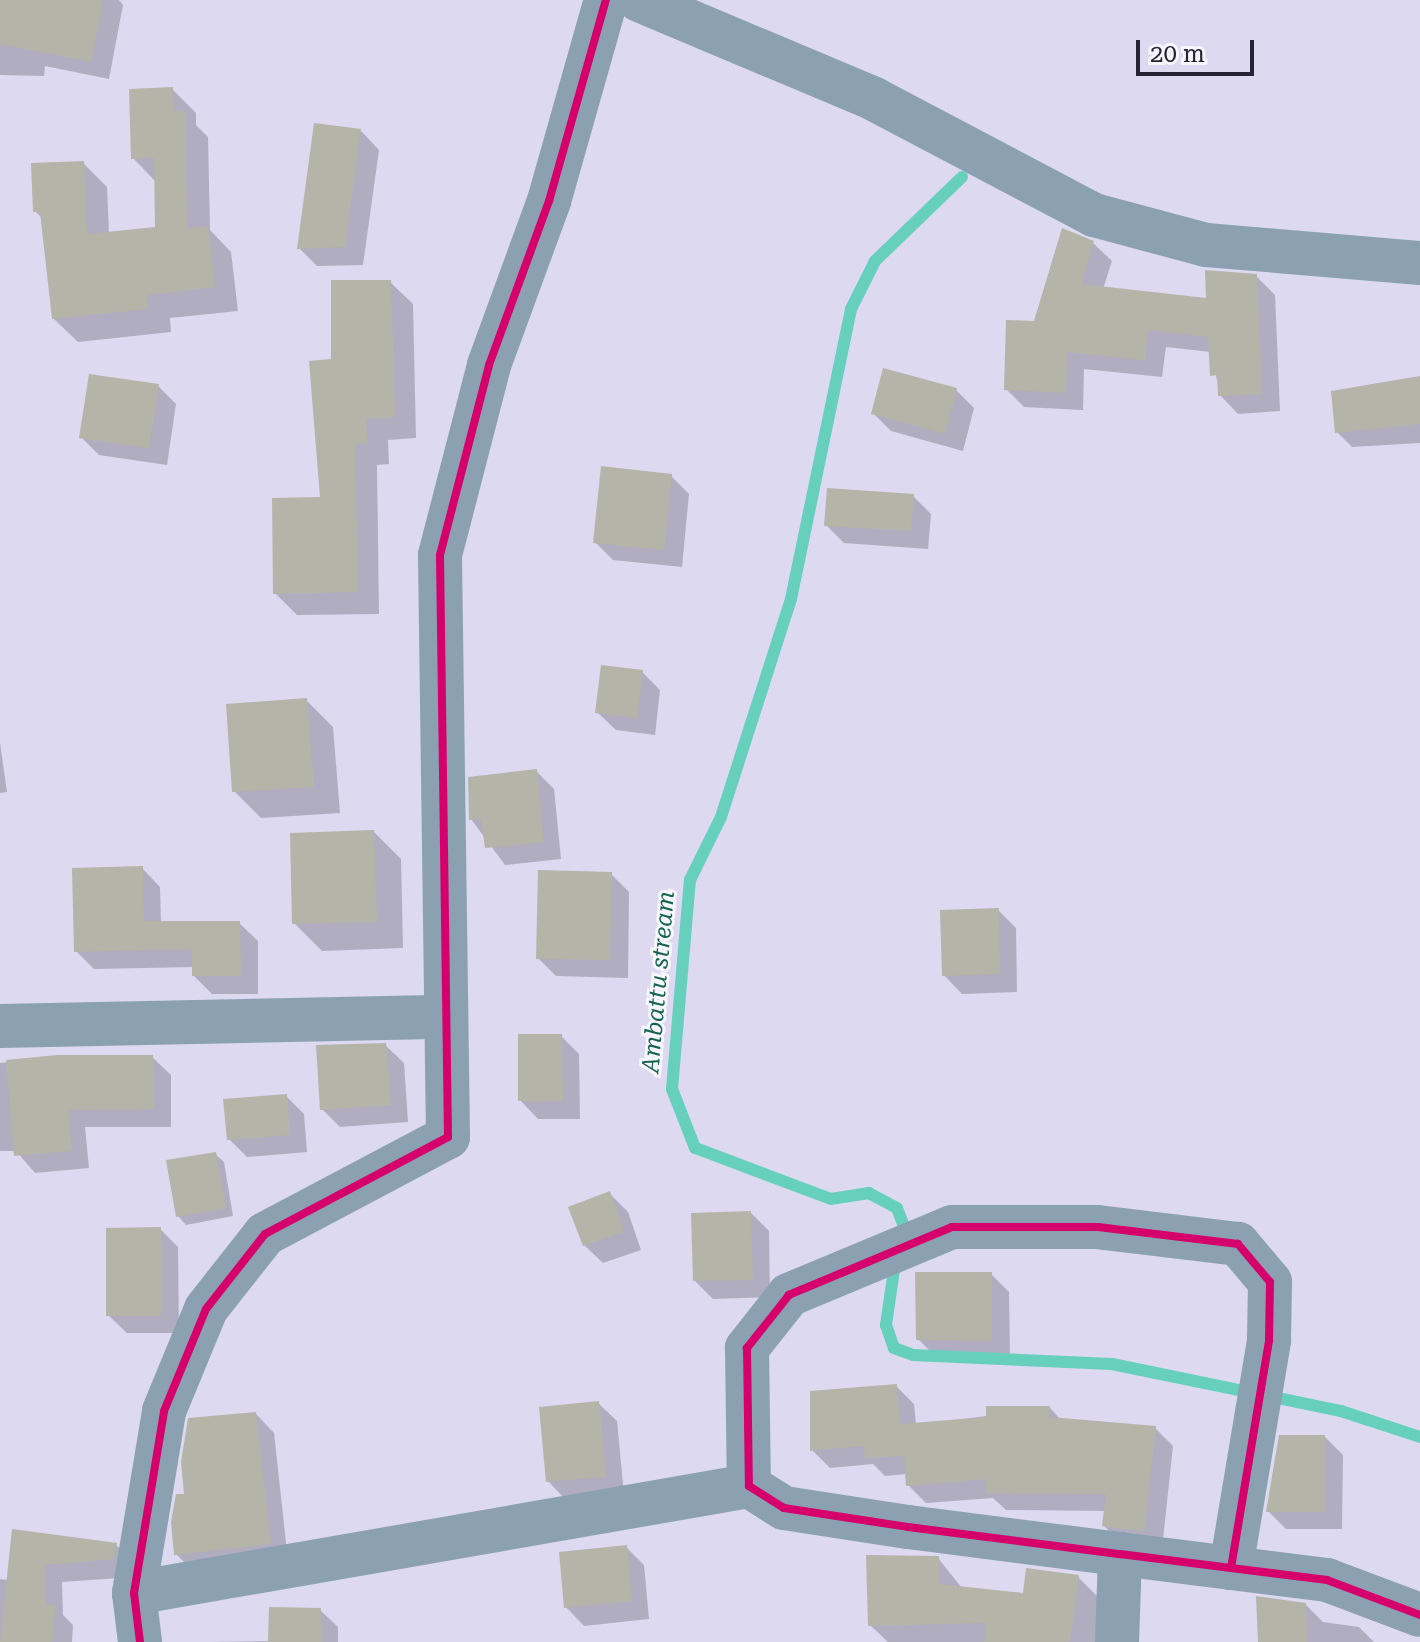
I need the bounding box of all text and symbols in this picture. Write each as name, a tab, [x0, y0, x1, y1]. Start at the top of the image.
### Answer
scale bar	[1140, 24, 1258, 74]
text: 20 m	[1150, 40, 1205, 68]
water label: Ambattu stream	[637, 890, 681, 1074]

